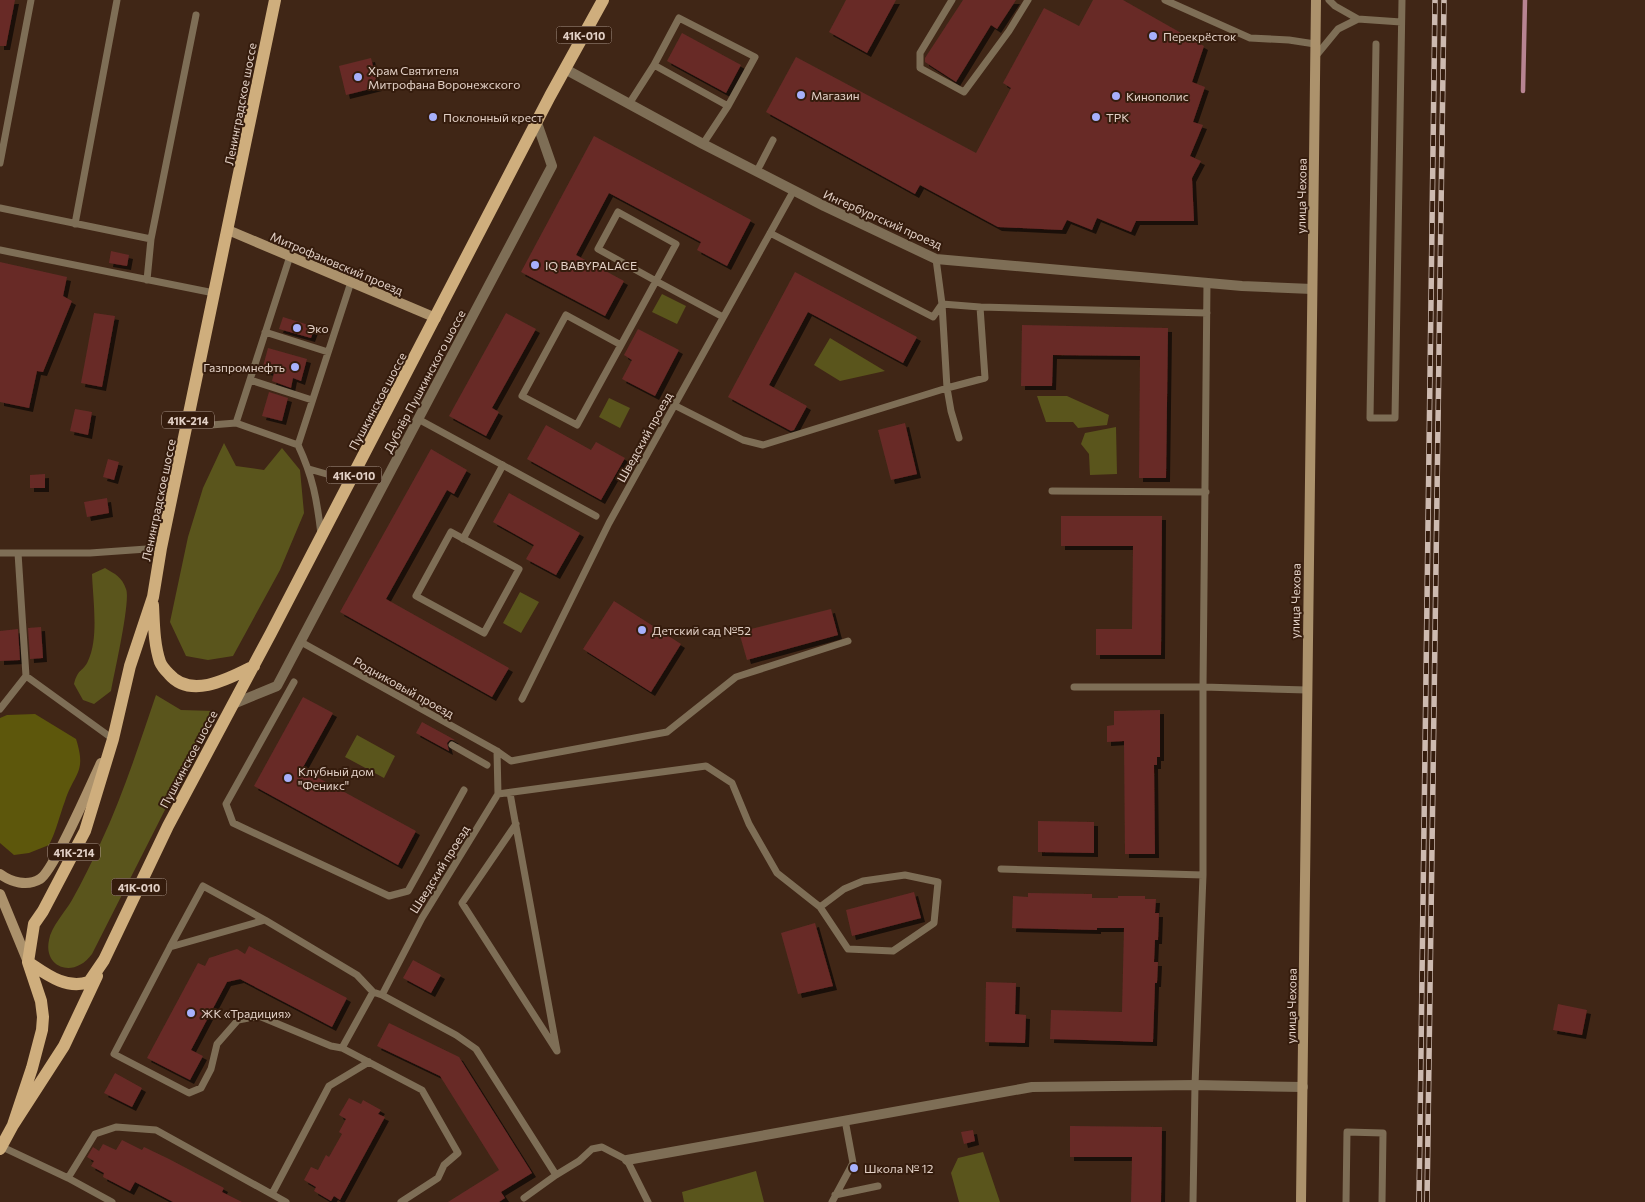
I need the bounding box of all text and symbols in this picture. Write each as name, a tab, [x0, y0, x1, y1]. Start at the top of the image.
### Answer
road number: 41К-010	[556, 26, 612, 44]
place label: Перекрёсток	[1163, 29, 1237, 43]
marker: Перекрёсток	[1147, 30, 1159, 42]
street label: Ленинградское шоссе	[221, 41, 259, 167]
place label: Храм Святителя Митрофана Воронежского	[368, 63, 520, 91]
marker: Храм Святителя Митрофана Воронежского	[352, 71, 364, 83]
place label: Магазин	[811, 88, 860, 102]
marker: Магазин	[795, 89, 807, 101]
place label: Кинополис	[1126, 89, 1189, 103]
marker: Кинополис	[1110, 90, 1122, 102]
place label: Поклонный крест	[443, 110, 543, 124]
place label: ТРК	[1106, 110, 1129, 124]
marker: Поклонный крест	[427, 111, 439, 123]
marker: ТРК	[1090, 111, 1102, 123]
street label: улица Чехова	[1293, 158, 1309, 234]
street label: Ингербургский проезд	[821, 186, 945, 252]
street label: Митрофановский проезд	[269, 229, 405, 297]
place label: IQ BABYPALACE	[545, 258, 637, 272]
marker: IQ BABYPALACE	[529, 259, 541, 271]
street label: Дублёр Пушкинского шоссе	[380, 307, 468, 455]
place label: Эко	[307, 321, 329, 335]
marker: Эко	[291, 322, 303, 334]
street label: Пушкинское шоссе	[345, 350, 409, 452]
place label: Газпромнефть	[203, 360, 285, 374]
marker: Газпромнефть	[289, 361, 301, 373]
street label: Шведский проезд	[613, 389, 675, 485]
road number: 41К-214	[162, 412, 214, 428]
street label: Ленинградское шоссе	[138, 438, 178, 562]
road number: 41К-010	[326, 466, 382, 484]
street label: улица Чехова	[1287, 563, 1303, 639]
place label: Детский сад №52	[652, 623, 751, 637]
marker: Детский сад №52	[636, 624, 648, 636]
street label: Родниковый проезд	[351, 654, 457, 720]
street label: Пушкинское шоссе	[156, 708, 220, 810]
place label: Клубный дом "Феникс"	[298, 764, 374, 792]
marker: Клубный дом "Феникс"	[282, 772, 294, 784]
street label: Шведский проезд	[406, 823, 472, 915]
road number: 41К-214	[48, 844, 100, 860]
road number: 41К-010	[112, 879, 166, 896]
street label: улица Чехова	[1283, 968, 1299, 1044]
place label: ЖК «Традиция»	[201, 1006, 291, 1020]
marker: ЖК «Традиция»	[185, 1007, 197, 1019]
place label: Школа № 12	[864, 1161, 934, 1175]
marker: Школа № 12	[848, 1162, 860, 1174]

